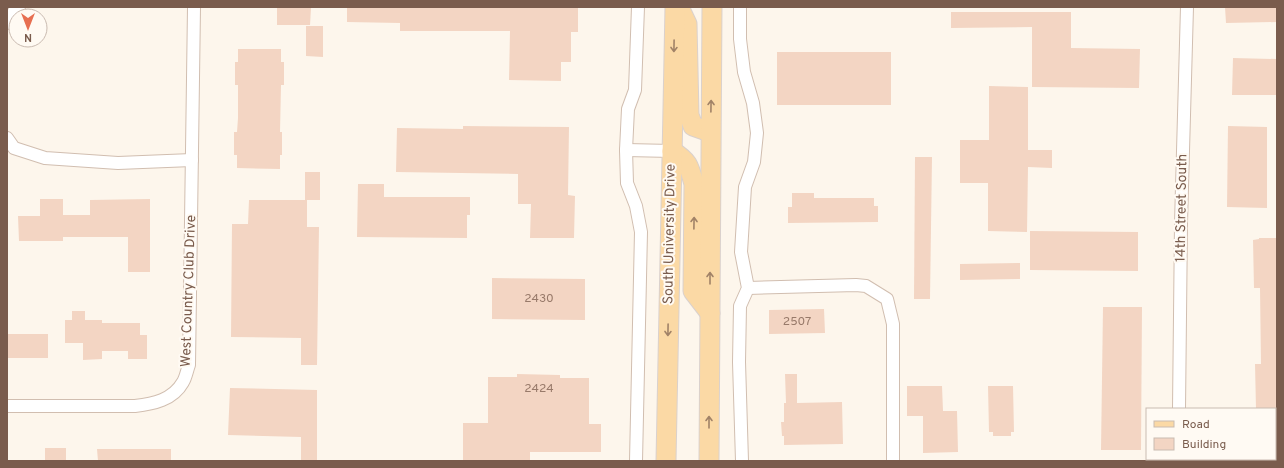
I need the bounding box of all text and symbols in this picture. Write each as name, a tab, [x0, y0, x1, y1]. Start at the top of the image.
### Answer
north arrow	[8, 8, 48, 48]
text: N	[24, 30, 32, 44]
one-way arrow	[670, 39, 678, 52]
one-way arrow	[707, 100, 715, 113]
street label: 14th Street South	[1173, 154, 1191, 262]
street label: South University Drive	[660, 164, 680, 304]
street label: West Country Club Drive	[178, 215, 200, 367]
one-way arrow	[690, 217, 698, 230]
one-way arrow	[706, 272, 714, 285]
house number: 2430	[524, 291, 554, 307]
house number: 2507	[783, 314, 811, 330]
one-way arrow	[664, 323, 672, 336]
house number: 2424	[524, 381, 554, 397]
legend	[1146, 408, 1276, 460]
one-way arrow	[705, 416, 713, 429]
text: Road	[1182, 417, 1210, 433]
text: Building	[1182, 437, 1226, 453]

